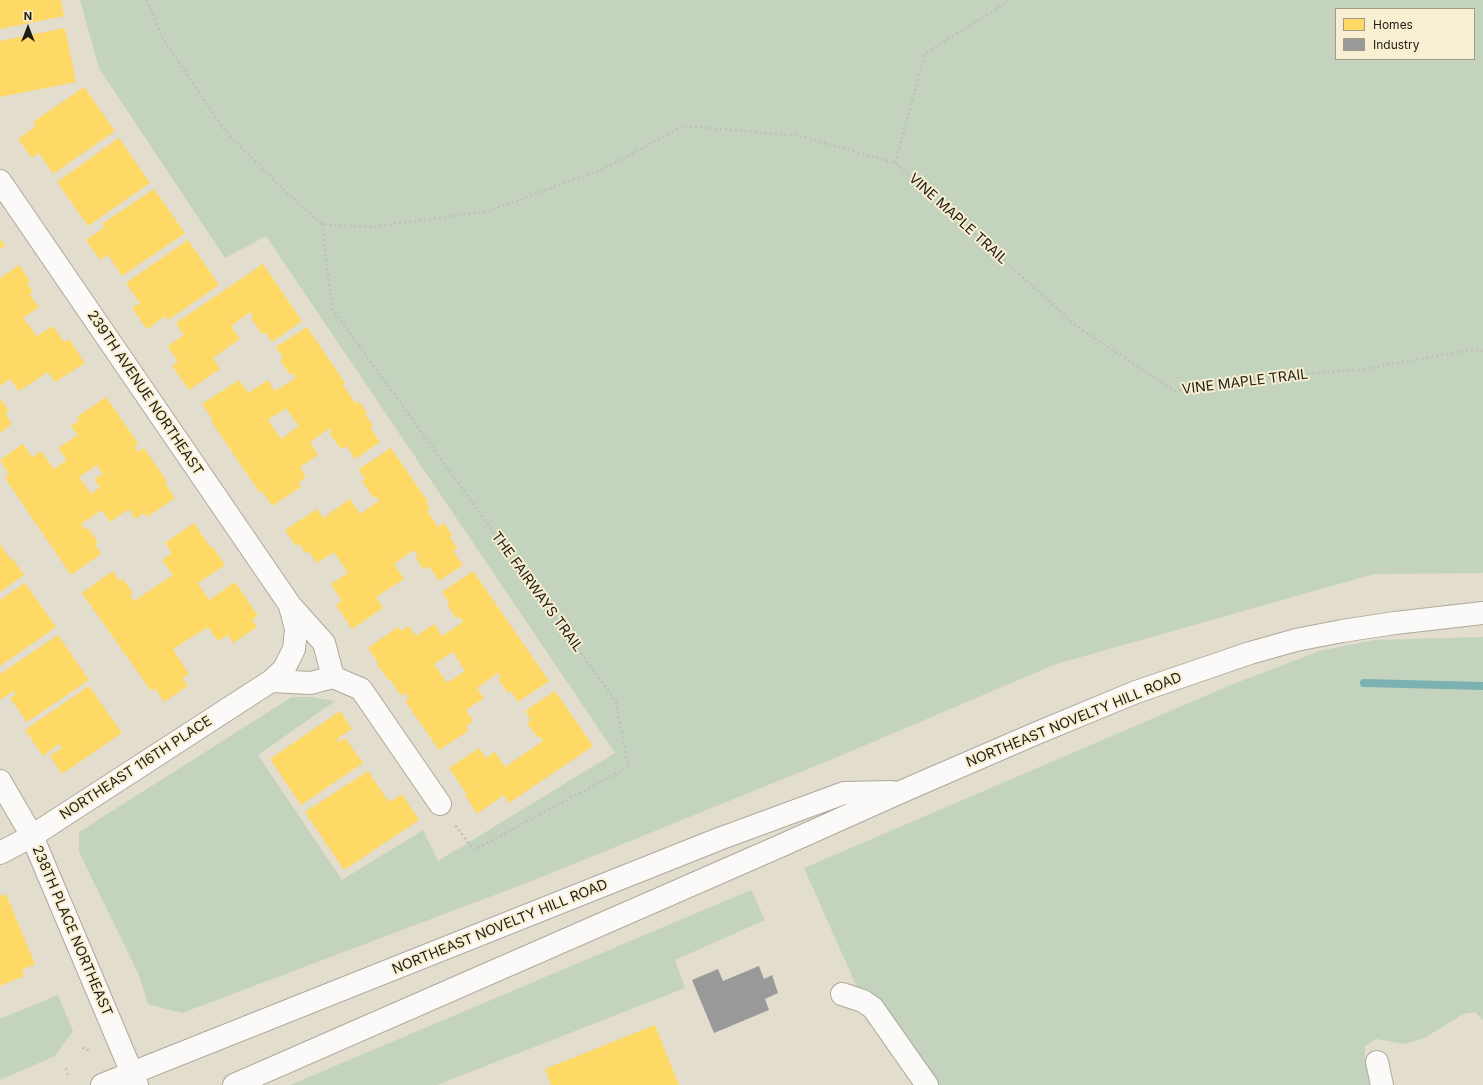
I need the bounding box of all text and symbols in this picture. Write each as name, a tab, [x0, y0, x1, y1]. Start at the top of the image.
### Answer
north arrow	[8, 8, 48, 48]
legend	[1335, 8, 1475, 60]
text: N	[24, 9, 32, 23]
text: Homes	[1373, 17, 1413, 32]
text: Industry	[1373, 37, 1419, 52]
street label: VINE MAPLE TRAIL	[905, 170, 1011, 268]
street label: 239TH AVENUE NORTHEAST	[83, 307, 207, 479]
street label: VINE MAPLE TRAIL	[1181, 366, 1309, 398]
street label: THE FAIRWAYS TRAIL	[488, 529, 586, 655]
street label: NORTHEAST NOVELTY HILL ROAD	[964, 669, 1184, 771]
street label: NORTHEAST 116TH PLACE	[57, 713, 215, 823]
street label: 238TH PLACE NORTHEAST	[28, 843, 116, 1019]
street label: NORTHEAST NOVELTY HILL ROAD	[390, 876, 610, 978]

